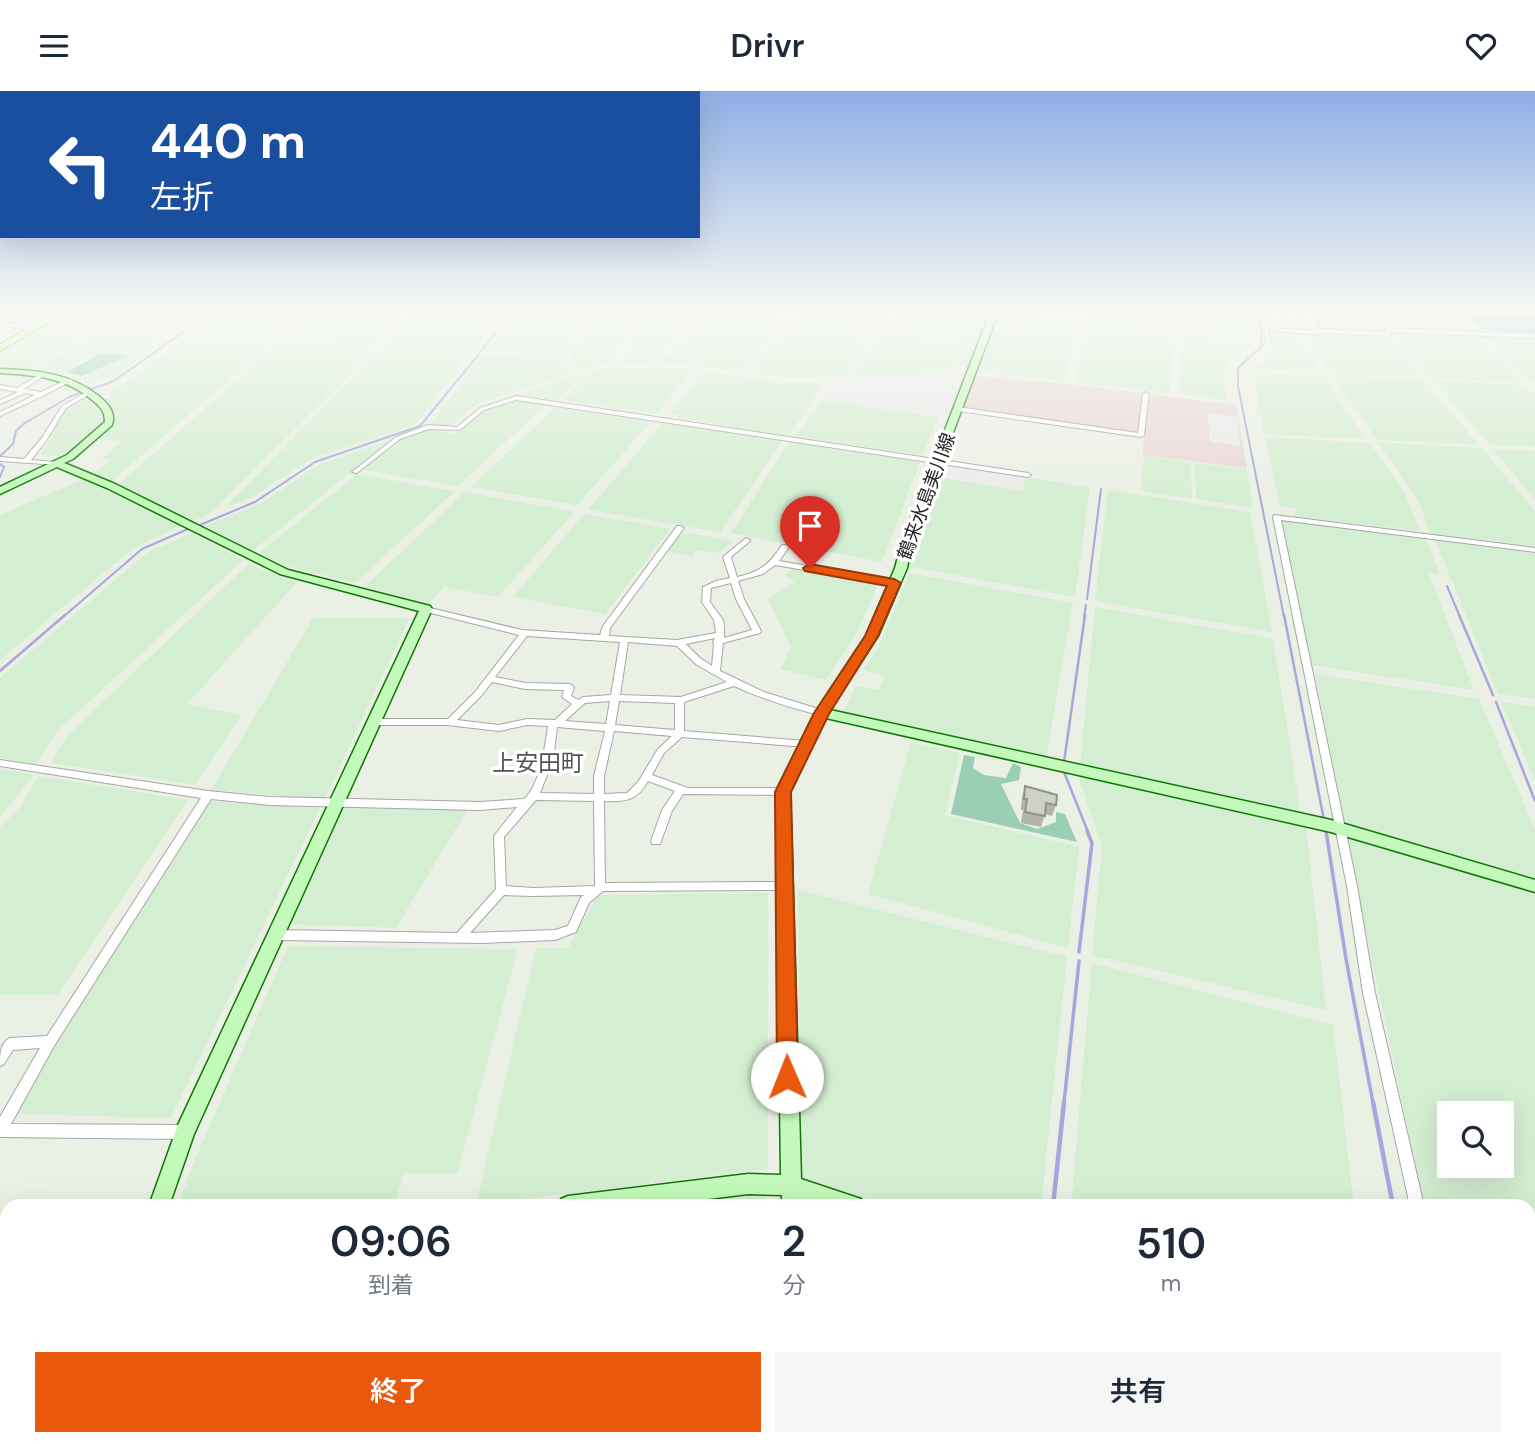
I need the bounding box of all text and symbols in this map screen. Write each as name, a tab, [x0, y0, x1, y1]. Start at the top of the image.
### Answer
text: Drivr	[730, 25, 805, 67]
icon: menu	[35, 27, 73, 65]
icon: heart	[1462, 27, 1500, 65]
text: 440 m	[150, 109, 306, 173]
icon: left	[35, 119, 126, 210]
text: 左折	[150, 176, 214, 218]
street label: 鶴来水島美川線	[892, 429, 961, 563]
pin	[780, 496, 840, 568]
icon: arrive	[791, 507, 829, 545]
district label: 上安田町	[492, 748, 584, 778]
position arrow	[750, 1040, 824, 1114]
map controls	[1437, 1101, 1514, 1178]
button: search	[1437, 1101, 1514, 1178]
text: 09:06	[330, 1214, 452, 1269]
text: 2	[782, 1214, 806, 1269]
text: 510	[1136, 1216, 1206, 1271]
text: m	[1161, 1268, 1181, 1298]
text: 到着	[368, 1270, 414, 1300]
text: 分	[782, 1270, 805, 1300]
button: 終了	[35, 1352, 761, 1432]
button: 共有	[775, 1352, 1501, 1432]

